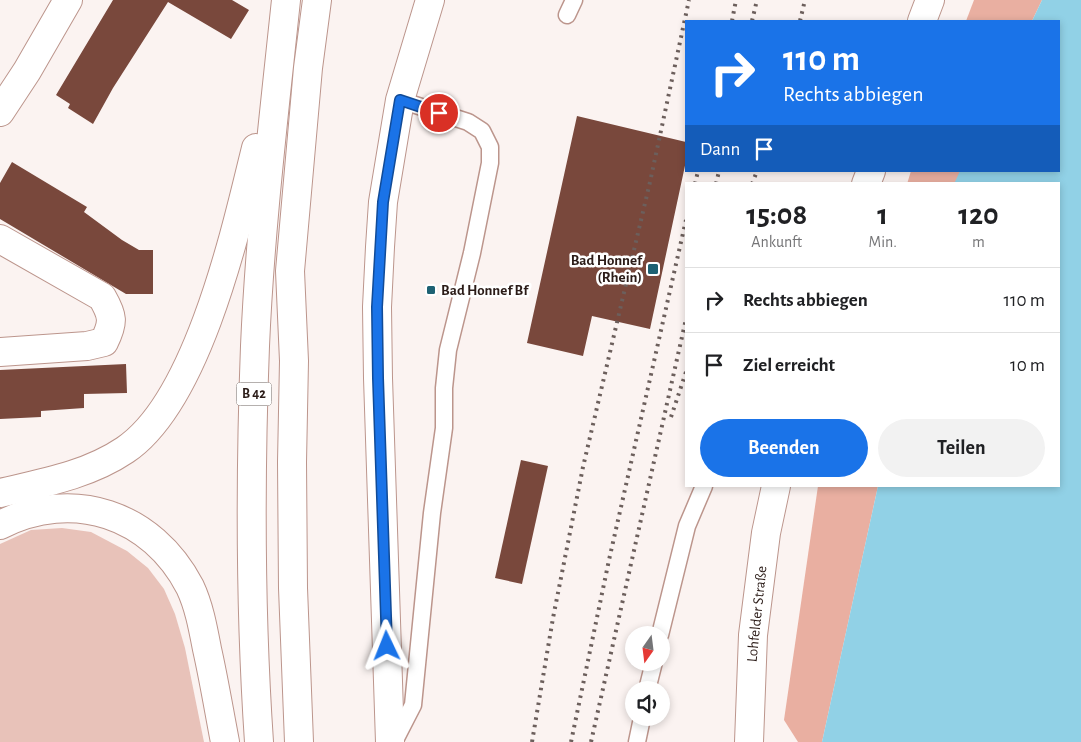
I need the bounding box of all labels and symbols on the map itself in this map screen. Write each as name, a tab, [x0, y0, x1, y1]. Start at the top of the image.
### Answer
pin	[418, 92, 460, 134]
place label: Bad Honnef (Rhein)	[571, 253, 643, 285]
marker: Bad Honnef (Rhein)	[646, 262, 660, 276]
place label: Bad Honnef Bf	[441, 283, 529, 298]
marker: Bad Honnef Bf	[425, 284, 437, 296]
road number: B 42	[236, 382, 272, 406]
street label: Lohfelder Straße	[744, 565, 770, 663]
position arrow	[360, 619, 412, 671]
north arrow	[625, 626, 670, 671]

